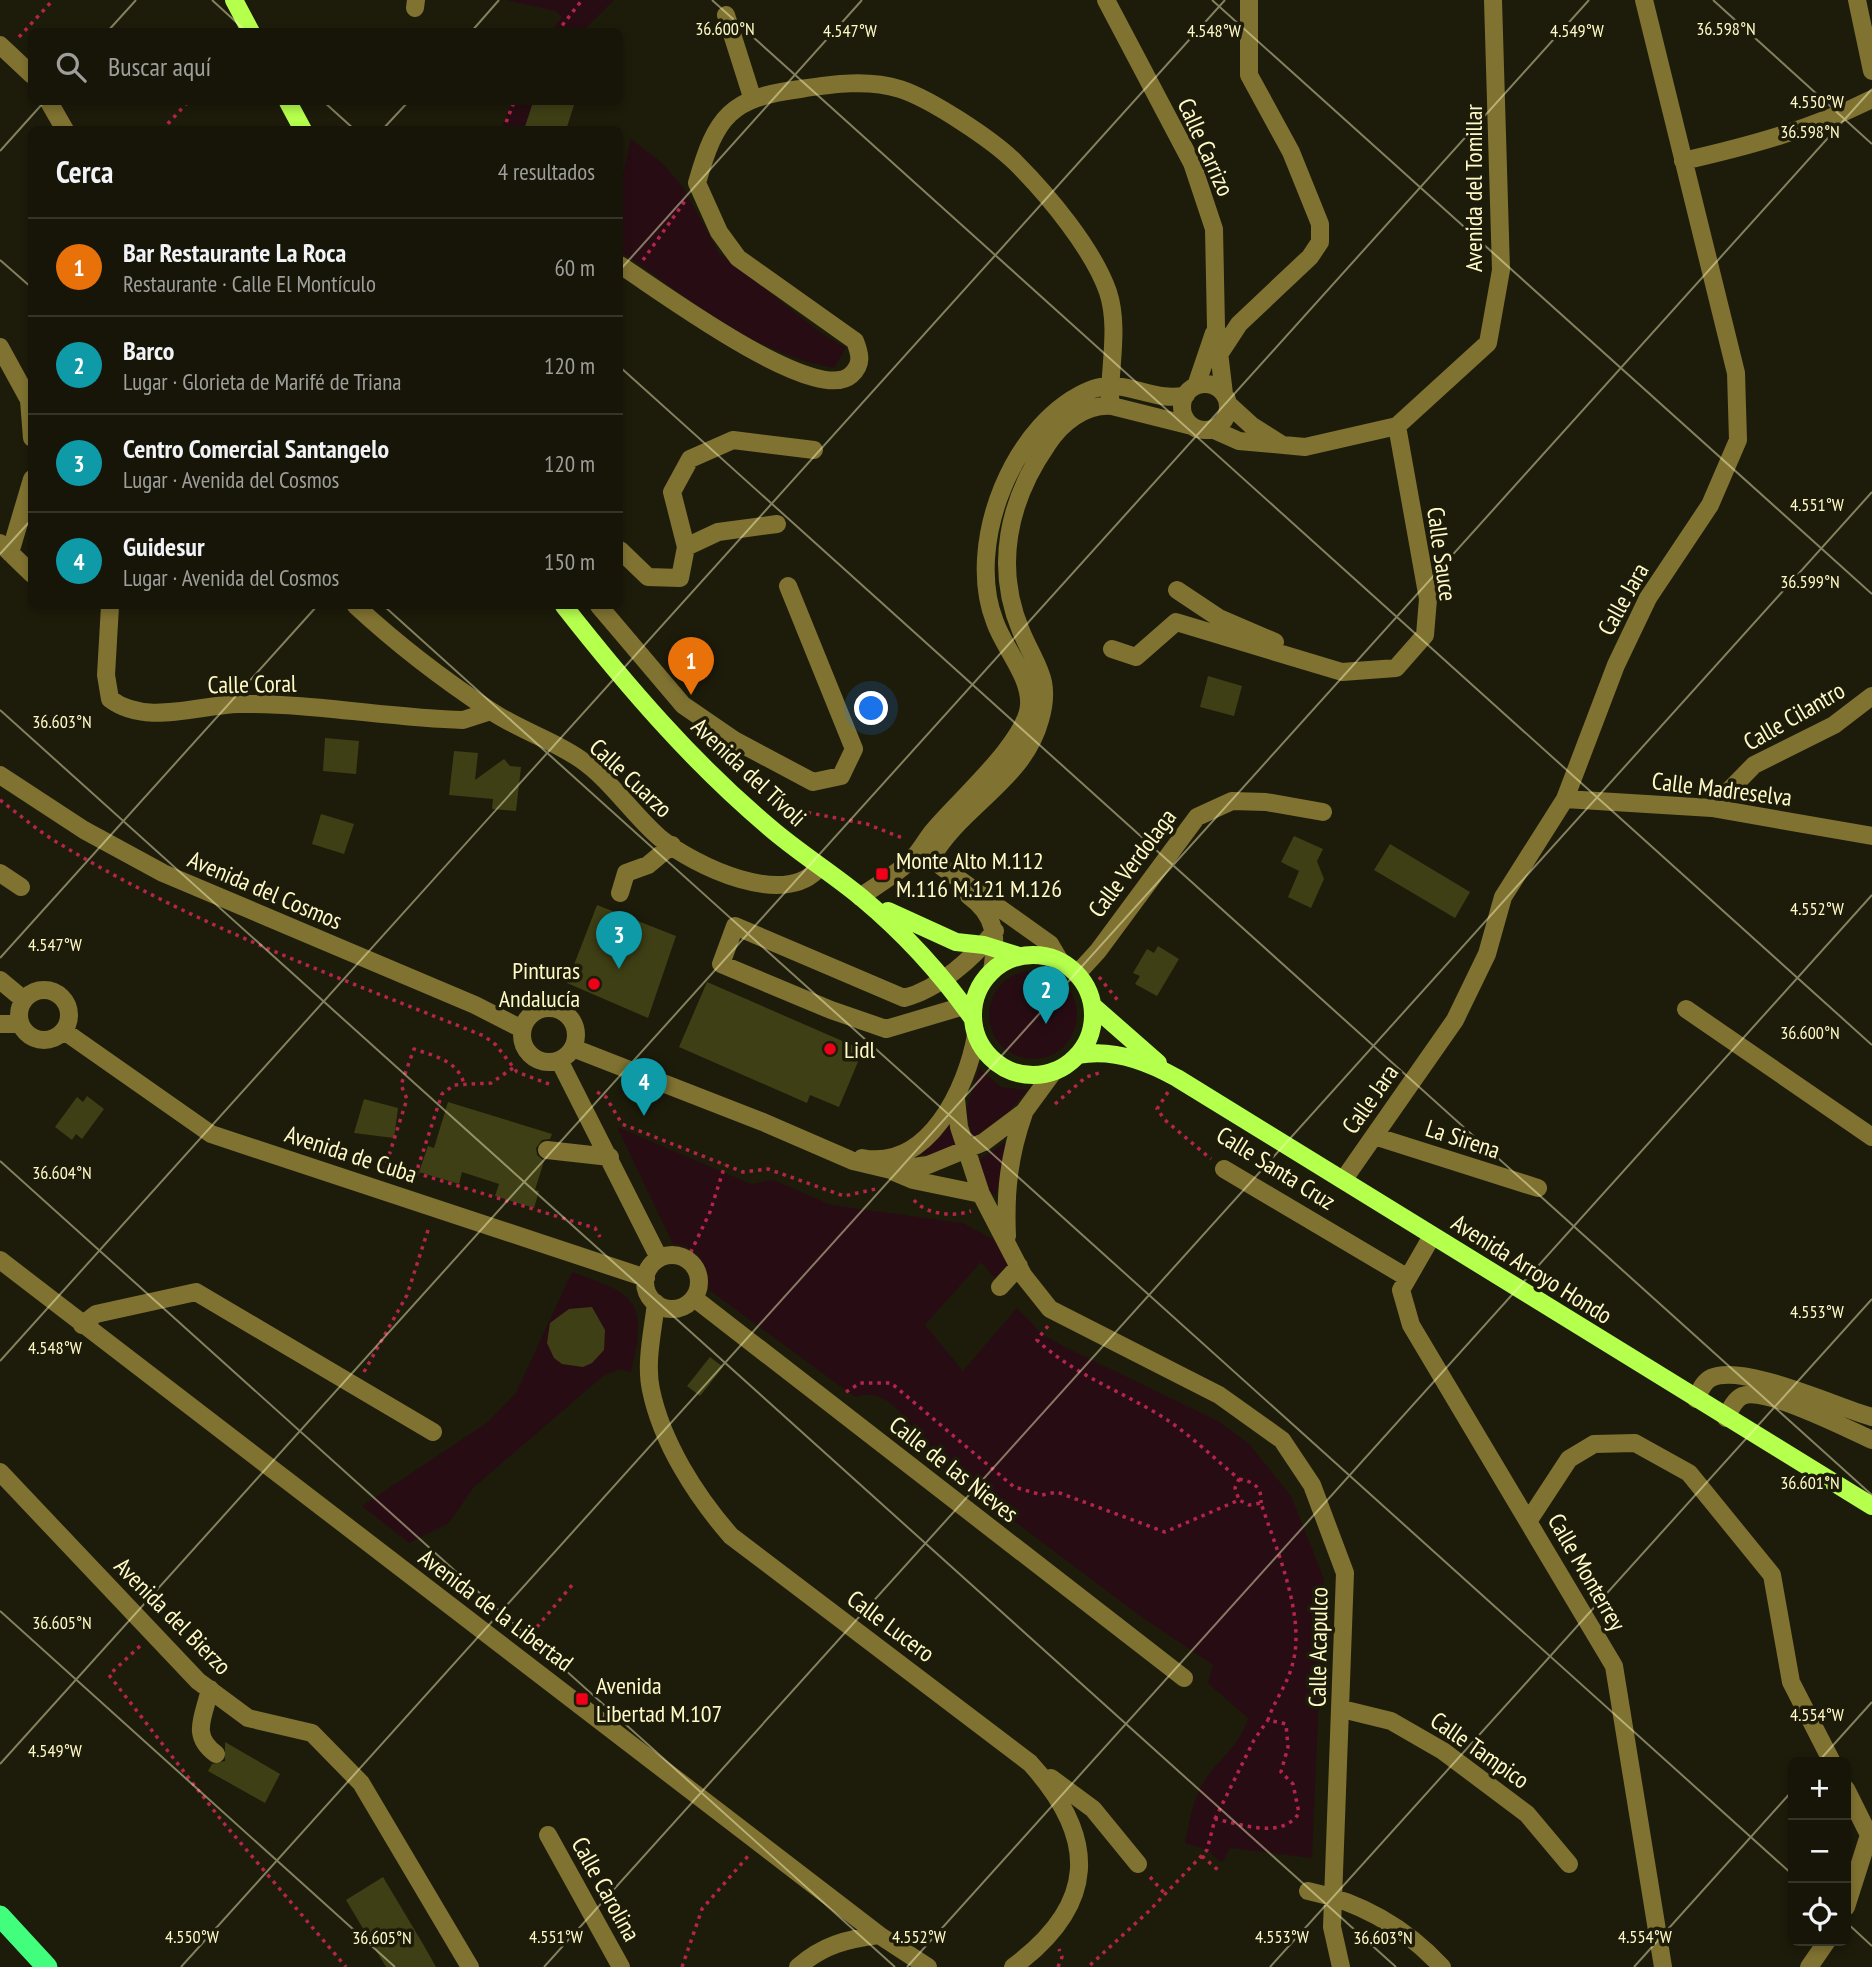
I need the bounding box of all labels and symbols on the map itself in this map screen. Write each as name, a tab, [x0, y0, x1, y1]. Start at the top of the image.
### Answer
text: 36.600°N	[695, 17, 755, 40]
text: 36.598°N	[1696, 17, 1756, 40]
text: 4.547°W	[823, 19, 877, 42]
text: 4.548°W	[1187, 19, 1241, 42]
text: 4.549°W	[1550, 19, 1604, 42]
text: 4.550°W	[1790, 90, 1844, 113]
street label: Calle Carrizo	[1171, 93, 1241, 201]
street label: Avenida del Tomillar	[1458, 104, 1489, 272]
text: 36.598°N	[1780, 120, 1840, 143]
text: 4.551°W	[1790, 493, 1844, 516]
street label: Calle Sauce	[1420, 505, 1464, 603]
street label: Calle Jara	[1591, 557, 1655, 641]
text: 36.599°N	[1780, 570, 1840, 593]
pin: 1	[668, 637, 714, 695]
street label: Calle Coral	[207, 668, 297, 700]
street label: Calle Cilantro	[1738, 675, 1850, 757]
your location	[854, 691, 888, 725]
text: 36.603°N	[32, 710, 92, 733]
street label: Avenida del Tívoli	[685, 711, 813, 833]
street label: Calle Cuarzo	[583, 732, 679, 824]
street label: Calle Madreselva	[1650, 765, 1794, 813]
street label: Calle Verdolaga	[1081, 802, 1183, 924]
street label: Avenida del Cosmos	[183, 844, 347, 936]
place label: Monte Alto M.112 M.116 M.121 M.126	[896, 845, 1062, 904]
marker: Monte Alto M.112 M.116 M.121 M.126	[874, 866, 890, 882]
text: 4.552°W	[1790, 897, 1844, 920]
pin: 3	[596, 911, 642, 969]
text: 4.547°W	[28, 933, 82, 956]
place label: Pinturas Andalucía	[499, 955, 580, 1014]
pin: 2	[1023, 966, 1069, 1024]
marker: Pinturas Andalucía	[586, 976, 602, 992]
text: 36.600°N	[1780, 1021, 1840, 1044]
place label: Lidl	[844, 1034, 876, 1065]
marker: Lidl	[822, 1041, 838, 1057]
pin: 4	[621, 1058, 667, 1116]
street label: Calle Jara	[1335, 1058, 1405, 1140]
street label: La Sirena	[1422, 1112, 1504, 1166]
street label: Avenida de Cuba	[281, 1118, 421, 1190]
street label: Calle Santa Cruz	[1211, 1119, 1341, 1217]
text: 36.604°N	[32, 1161, 92, 1184]
street label: Avenida Arroyo Hondo	[1446, 1207, 1618, 1331]
text: 4.553°W	[1790, 1300, 1844, 1323]
text: 4.548°W	[28, 1336, 82, 1359]
street label: Calle de las Nieves	[883, 1409, 1025, 1529]
text: 36.601°N	[1780, 1471, 1840, 1494]
street label: Calle Monterrey	[1541, 1508, 1633, 1636]
street label: Avenida de la Libertad	[413, 1542, 579, 1678]
street label: Avenida del Bierzo	[108, 1551, 238, 1681]
street label: Calle Lucero	[841, 1583, 941, 1669]
street label: Calle Acapulco	[1301, 1587, 1335, 1707]
text: 36.605°N	[32, 1611, 92, 1634]
place label: Avenida Libertad M.107	[596, 1670, 722, 1729]
marker: Avenida Libertad M.107	[574, 1691, 590, 1707]
text: 4.554°W	[1790, 1703, 1844, 1726]
street label: Calle Tampico	[1424, 1705, 1536, 1795]
text: 4.549°W	[28, 1739, 82, 1762]
street label: Calle Carolina	[565, 1831, 647, 1947]
text: 4.550°W	[165, 1925, 219, 1948]
text: 4.551°W	[529, 1925, 583, 1948]
text: 4.552°W	[892, 1925, 946, 1948]
text: 4.553°W	[1255, 1925, 1309, 1948]
text: 4.554°W	[1618, 1925, 1672, 1948]
text: 36.605°N	[352, 1926, 412, 1949]
text: 36.603°N	[1353, 1926, 1413, 1949]

